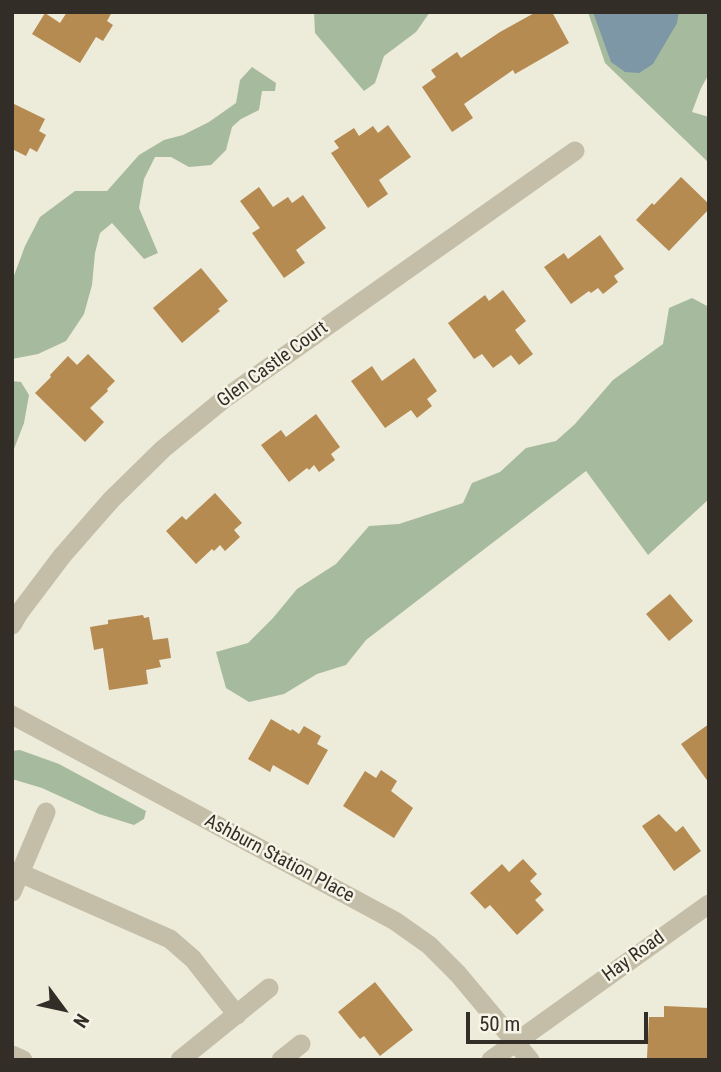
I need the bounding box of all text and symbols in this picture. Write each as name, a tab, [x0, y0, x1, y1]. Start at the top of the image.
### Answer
street label: Glen Castle Court	[213, 317, 333, 413]
street label: Ashburn Station Place	[200, 810, 358, 908]
street label: Hay Road	[599, 927, 669, 987]
north arrow	[28, 974, 98, 1044]
scale bar	[469, 998, 651, 1042]
text: N	[68, 1010, 94, 1032]
text: 50 m	[479, 1012, 520, 1036]

